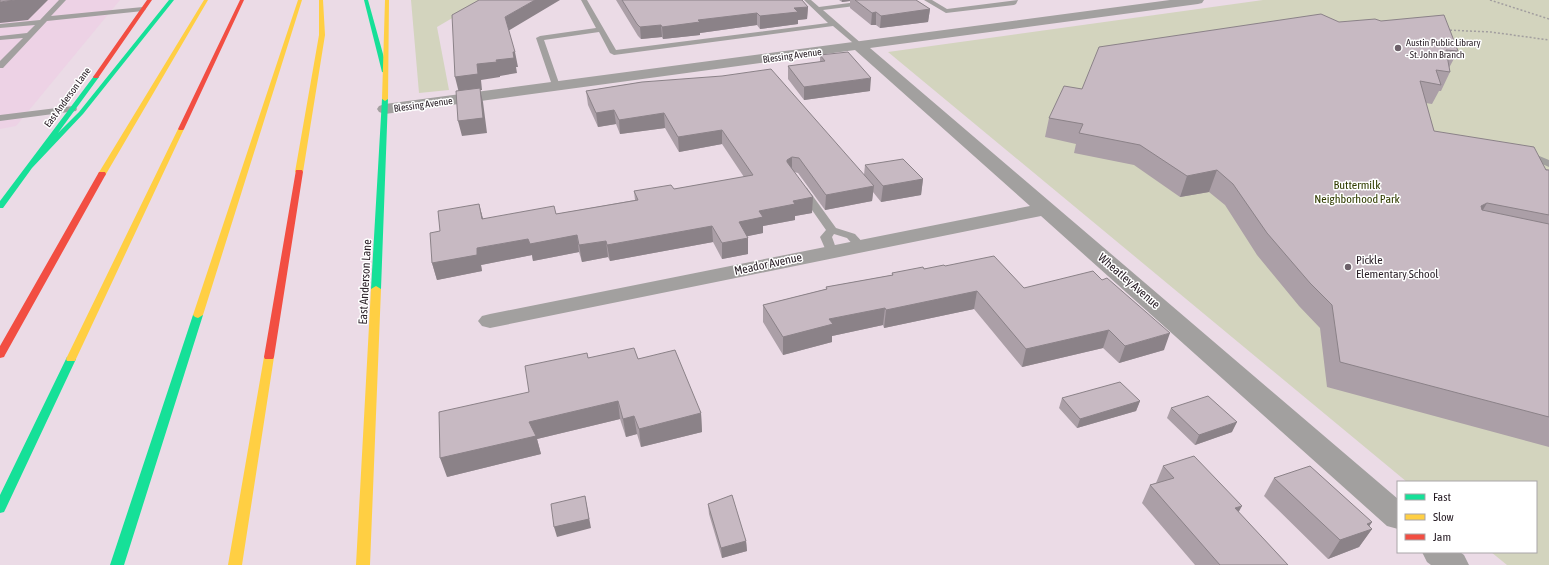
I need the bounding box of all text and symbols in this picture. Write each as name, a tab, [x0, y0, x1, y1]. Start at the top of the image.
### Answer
place label: Austin Public Library - St. John Branch	[1406, 37, 1481, 60]
marker: Austin Public Library - St. John Branch	[1393, 43, 1403, 53]
street label: Blessing Avenue	[762, 46, 823, 65]
street label: East Anderson Lane	[42, 65, 93, 129]
street label: Blessing Avenue	[393, 95, 454, 114]
park label: Buttermilk Neighborhood Park	[1314, 178, 1401, 206]
street label: East Anderson Lane	[356, 239, 374, 325]
street label: Meador Avenue	[733, 250, 803, 278]
street label: Wheatley Avenue	[1095, 250, 1163, 312]
place label: Pickle Elementary School	[1356, 253, 1439, 281]
marker: Pickle Elementary School	[1343, 262, 1353, 272]
legend	[1397, 481, 1537, 553]
text: Fast	[1433, 490, 1451, 504]
text: Slow	[1433, 510, 1454, 524]
text: Jam	[1433, 530, 1451, 544]

